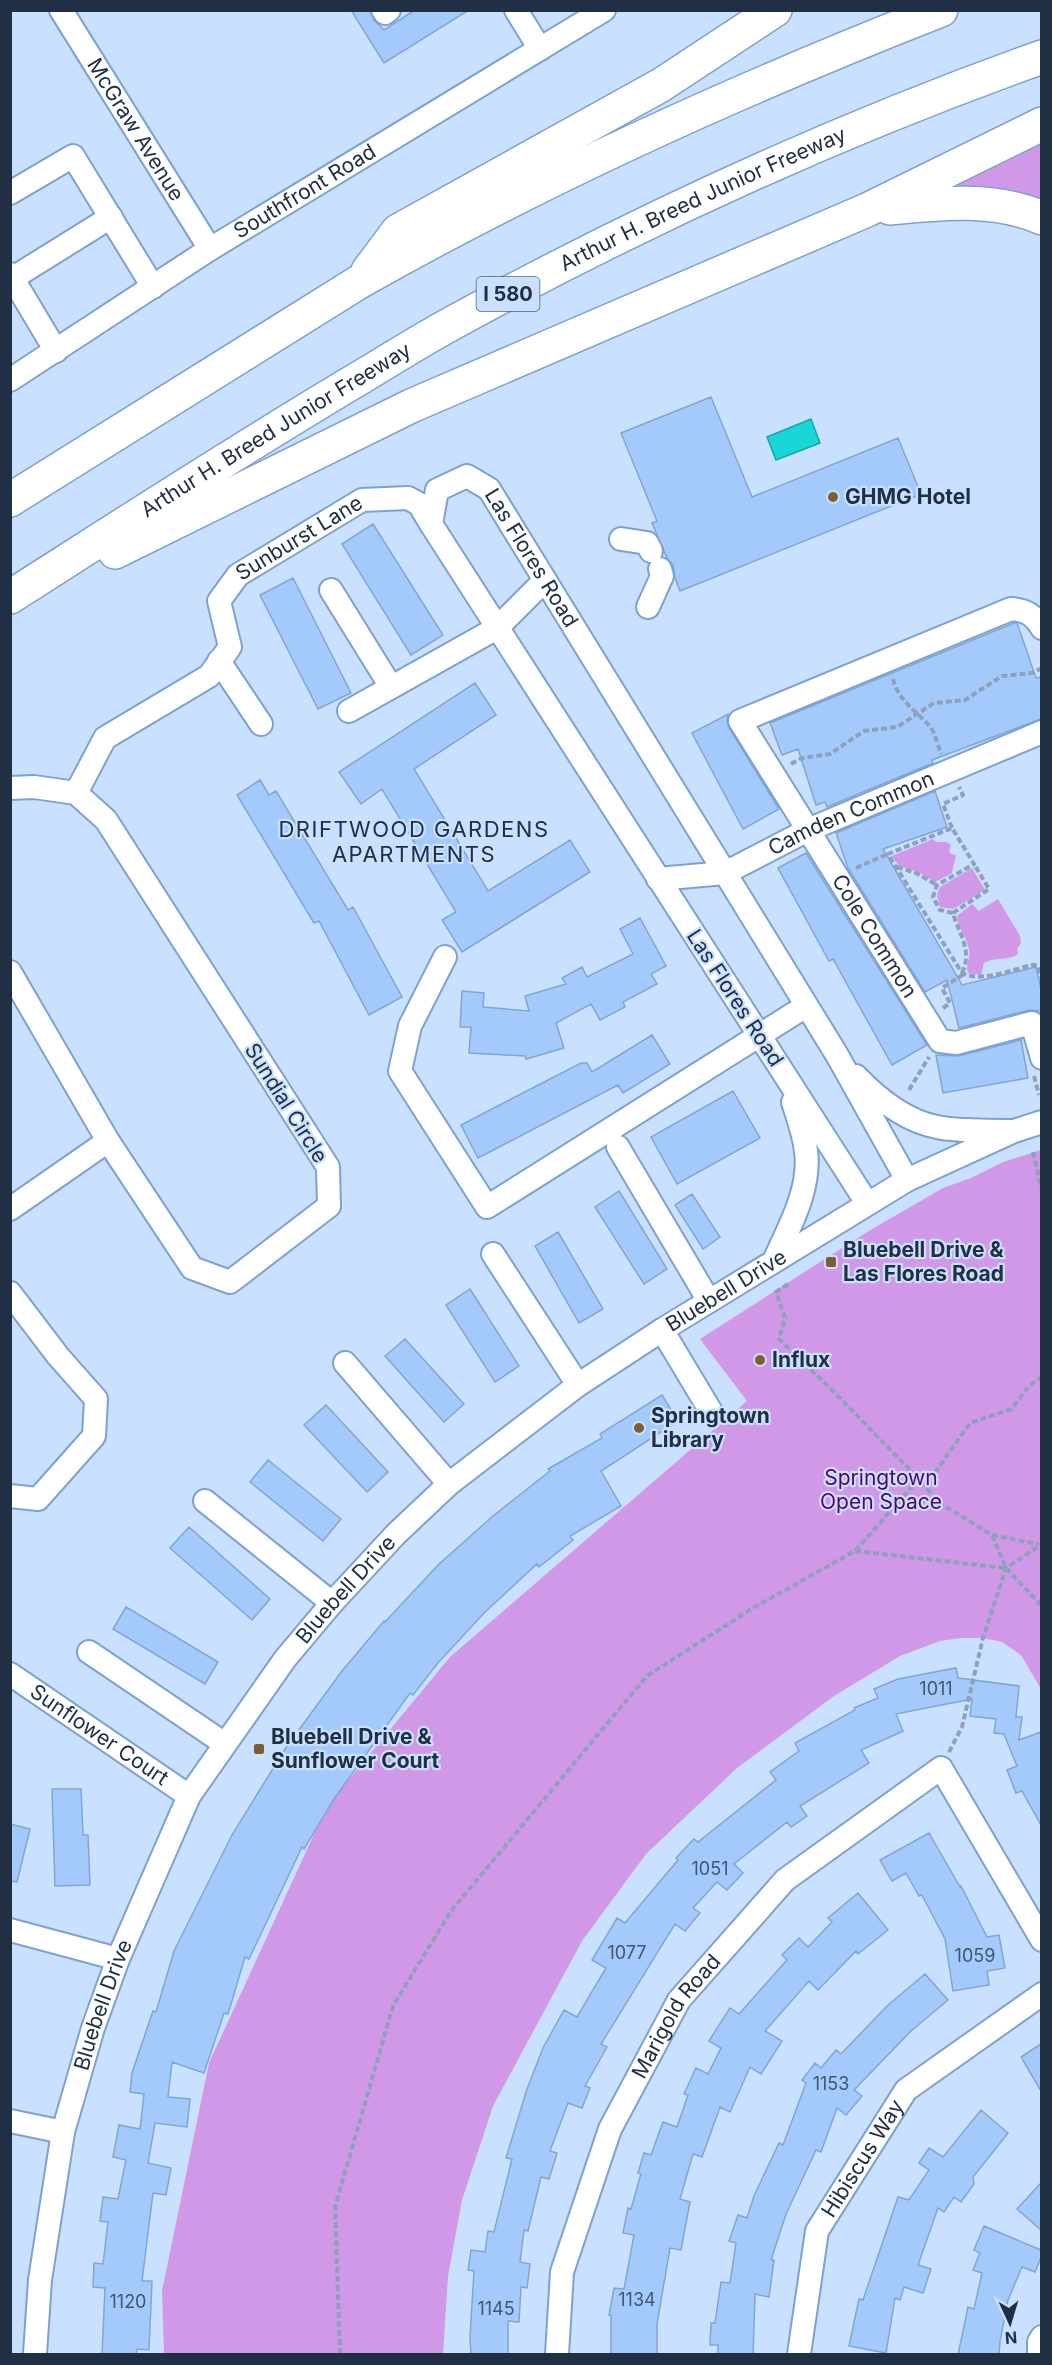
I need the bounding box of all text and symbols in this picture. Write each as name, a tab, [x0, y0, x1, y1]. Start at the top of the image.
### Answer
street label: McGraw Avenue	[82, 53, 190, 205]
street label: Arthur H. Breed Junior Freeway	[555, 121, 850, 276]
street label: Southfront Road	[229, 138, 380, 244]
road number: I 580	[476, 277, 540, 311]
street label: Arthur H. Breed Junior Freeway	[136, 337, 415, 522]
street label: Las Flores Road	[480, 484, 584, 632]
place label: GHMG Hotel	[845, 484, 971, 509]
street label: Sunburst Lane	[231, 490, 367, 585]
marker: GHMG Hotel	[826, 490, 840, 504]
street label: Camden Common	[764, 766, 938, 860]
district label: DRIFTWOOD GARDENS APARTMENTS	[278, 816, 550, 867]
street label: Cole Common	[827, 869, 923, 1002]
street label: Las Flores Road	[682, 925, 789, 1071]
street label: Sundial Circle	[240, 1038, 333, 1167]
place label: Bluebell Drive & Las Flores Road	[843, 1237, 1005, 1286]
street label: Bluebell Drive	[661, 1244, 791, 1337]
marker: Bluebell Drive & Las Flores Road	[824, 1255, 838, 1269]
place label: Influx	[772, 1347, 830, 1372]
marker: Influx	[753, 1353, 767, 1367]
place label: Springtown Library	[651, 1403, 770, 1452]
marker: Springtown Library	[632, 1421, 646, 1435]
park label: Springtown Open Space	[820, 1465, 942, 1514]
street label: Bluebell Drive	[290, 1530, 400, 1648]
house number: 1011	[919, 1678, 953, 1699]
street label: Sunflower Court	[26, 1679, 174, 1790]
place label: Bluebell Drive & Sunflower Court	[271, 1724, 440, 1773]
marker: Bluebell Drive & Sunflower Court	[252, 1742, 266, 1756]
house number: 1051	[692, 1858, 728, 1879]
street label: Bluebell Drive	[68, 1936, 137, 2073]
house number: 1077	[607, 1942, 647, 1963]
house number: 1059	[955, 1945, 995, 1966]
street label: Marigold Road	[626, 1949, 726, 2083]
house number: 1153	[813, 2073, 849, 2094]
street label: Hibiscus Way	[816, 2095, 909, 2222]
house number: 1134	[618, 2289, 656, 2310]
house number: 1120	[110, 2291, 146, 2312]
north arrow	[980, 2293, 1040, 2353]
house number: 1145	[477, 2298, 515, 2319]
text: N	[1004, 2328, 1018, 2348]

